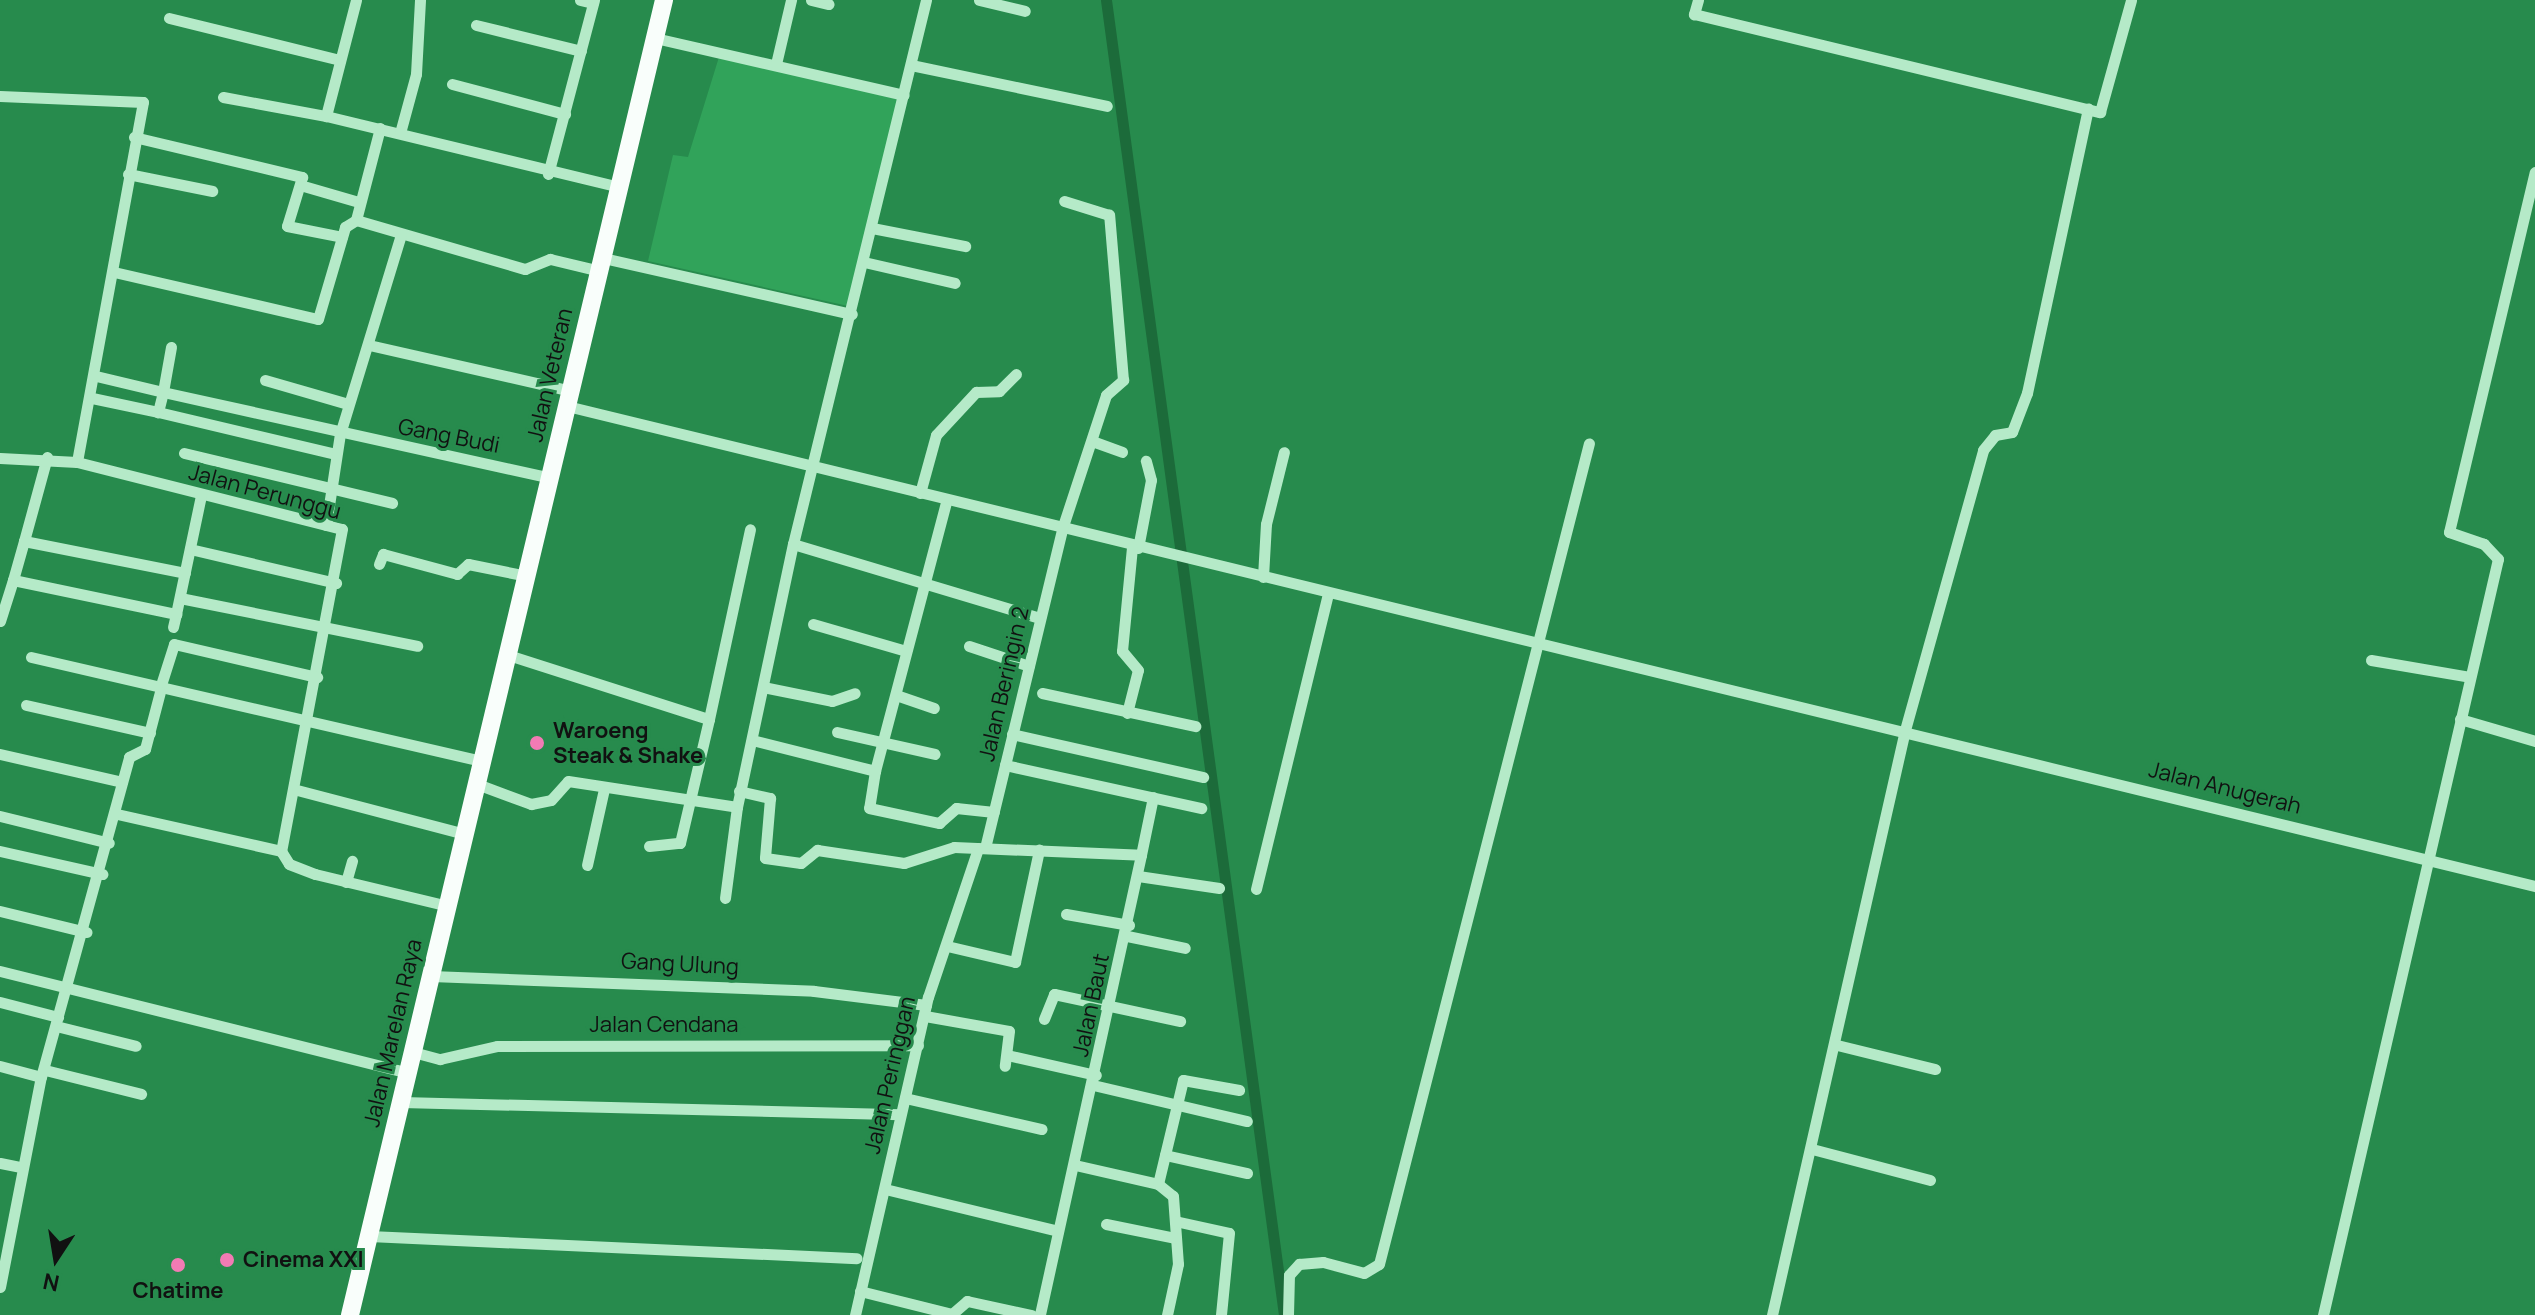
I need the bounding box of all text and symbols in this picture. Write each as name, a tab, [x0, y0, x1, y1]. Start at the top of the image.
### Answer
street label: Jalan Veteran	[522, 306, 578, 444]
street label: Gang Budi	[396, 413, 502, 459]
street label: Jalan Perunggu	[186, 459, 344, 525]
street label: Jalan Beringin 2	[973, 604, 1035, 764]
place label: Waroeng Steak & Shake	[553, 717, 703, 768]
marker: Waroeng Steak & Shake	[528, 734, 546, 752]
street label: Jalan Anugerah	[2146, 756, 2304, 820]
street label: Jalan Marelan Raya	[359, 936, 427, 1130]
street label: Gang Ulung	[620, 948, 740, 980]
street label: Jalan Baut	[1067, 951, 1115, 1059]
street label: Jalan Peringgan	[859, 994, 921, 1156]
street label: Jalan Cendana	[589, 1012, 739, 1038]
north arrow	[16, 1219, 96, 1299]
place label: Cinema XXI	[243, 1247, 364, 1273]
marker: Cinema XXI	[218, 1251, 236, 1269]
marker: Chatime	[169, 1256, 187, 1274]
text: N	[40, 1266, 62, 1299]
place label: Chatime	[132, 1278, 224, 1304]

